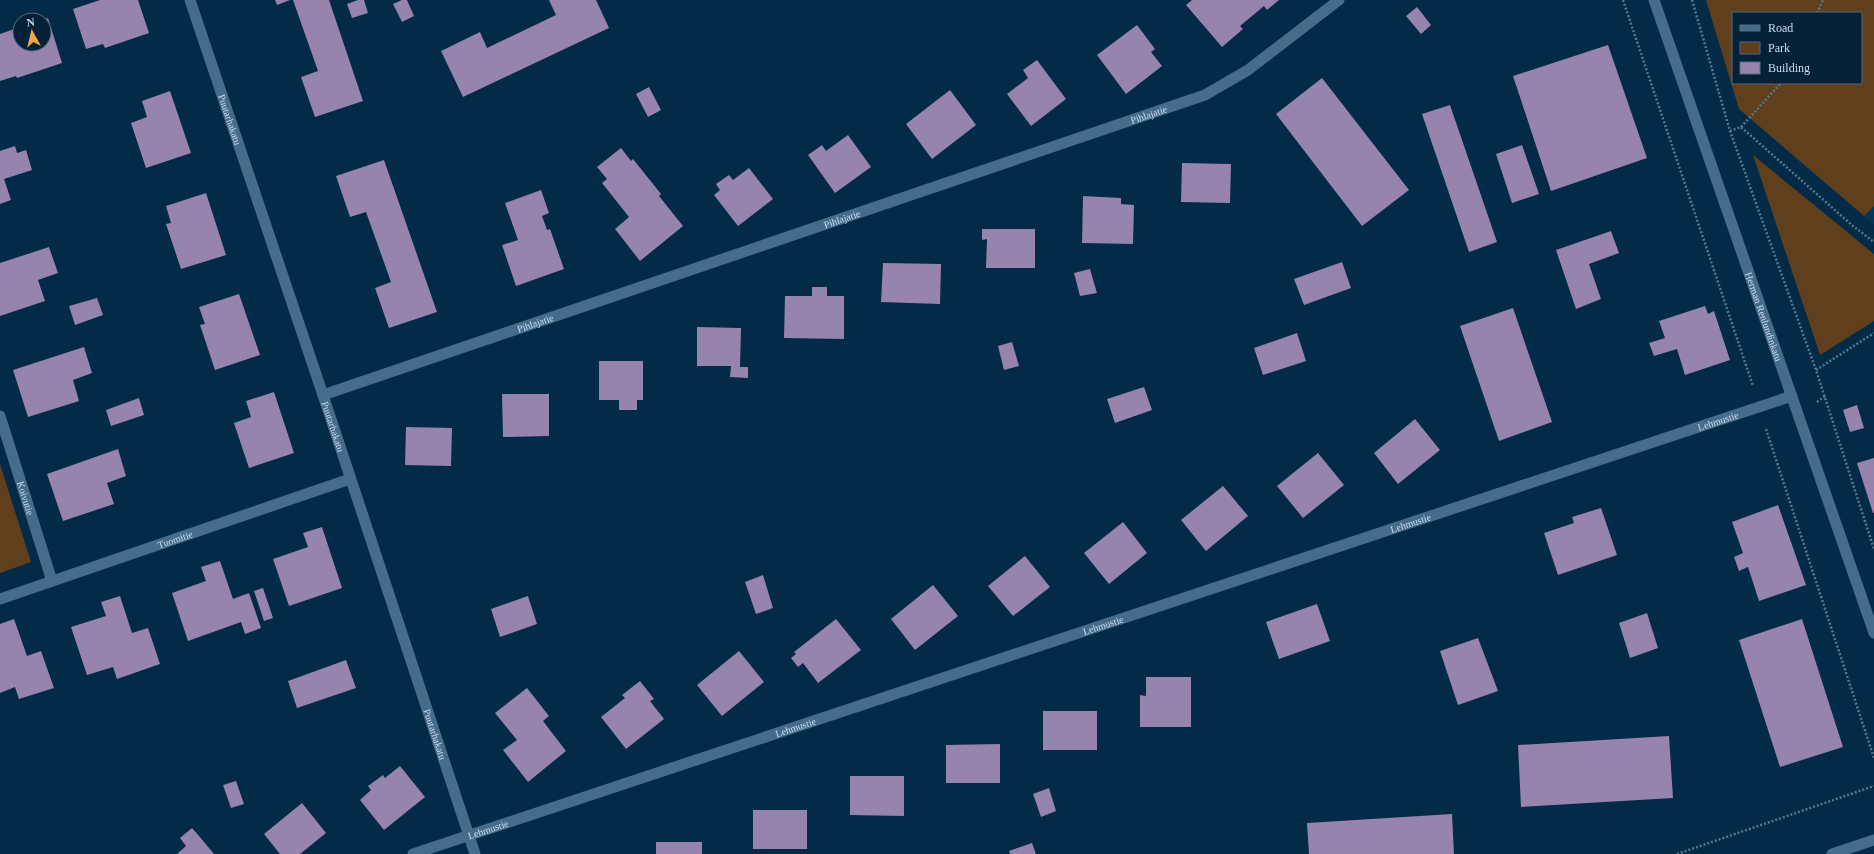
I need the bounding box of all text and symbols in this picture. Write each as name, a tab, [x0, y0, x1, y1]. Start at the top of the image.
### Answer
north arrow	[12, 12, 52, 52]
legend	[1732, 12, 1862, 84]
text: N	[26, 16, 35, 29]
text: Road	[1768, 21, 1793, 35]
text: Park	[1768, 41, 1790, 55]
text: Building	[1768, 61, 1810, 75]
street label: Puutarhakatu	[217, 93, 244, 146]
street label: Pihlajatie	[1129, 103, 1169, 125]
street label: Pihlajatie	[822, 207, 862, 230]
street label: Herman Renlundinkatu	[1743, 270, 1785, 362]
street label: Pihlajatie	[515, 311, 555, 334]
street label: Puutarhakatu	[320, 400, 347, 453]
street label: Lehmustie	[1696, 409, 1740, 432]
street label: Koivutie	[15, 480, 37, 517]
street label: Lehmustie	[1389, 511, 1433, 535]
street label: Tuomitie	[156, 528, 194, 550]
street label: Lehmustie	[1081, 613, 1125, 637]
street label: Puutarhakatu	[422, 707, 449, 761]
street label: Lehmustie	[774, 715, 818, 739]
street label: Lehmustie	[466, 817, 510, 841]

